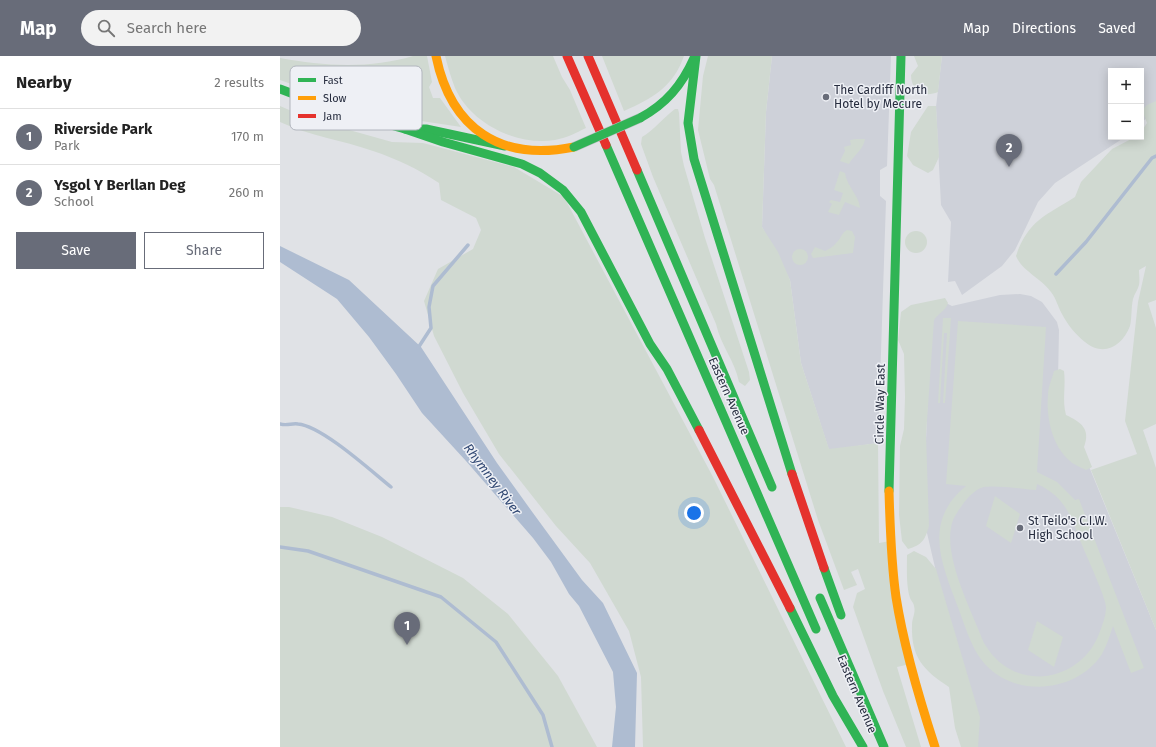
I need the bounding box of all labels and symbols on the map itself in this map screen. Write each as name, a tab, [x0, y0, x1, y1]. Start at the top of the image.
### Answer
legend	[290, 66, 422, 130]
text: Fast	[323, 74, 343, 87]
place label: The Cardiff North Hotel by Mecure	[834, 83, 927, 111]
text: Slow	[323, 92, 347, 105]
marker: The Cardiff North Hotel by Mecure	[821, 92, 831, 102]
text: Jam	[323, 110, 342, 123]
pin: 2	[996, 134, 1022, 167]
street label: Eastern Avenue	[706, 355, 752, 437]
street label: Circle Way East	[872, 363, 888, 445]
water label: Rhymney River	[461, 441, 525, 519]
your location	[684, 503, 704, 523]
place label: St Teilo's C.I.W. High School	[1028, 514, 1107, 542]
marker: St Teilo's C.I.W. High School	[1015, 523, 1025, 533]
pin: 1	[394, 612, 420, 645]
street label: Eastern Avenue	[834, 653, 880, 735]

